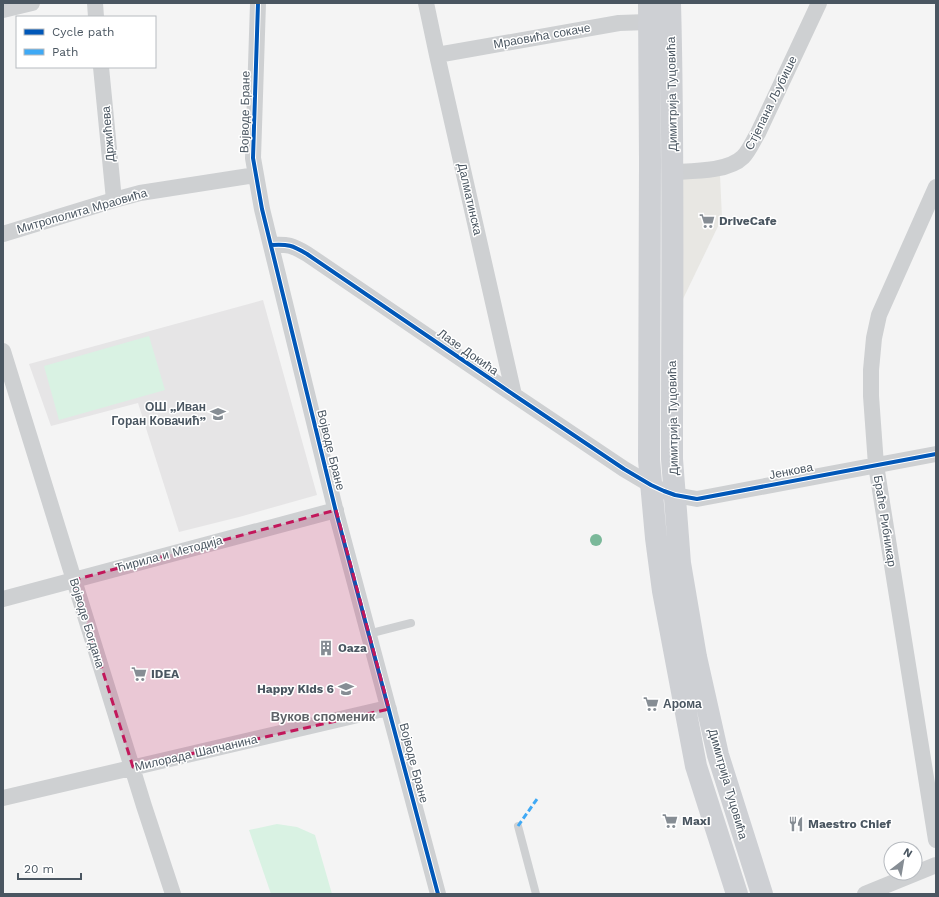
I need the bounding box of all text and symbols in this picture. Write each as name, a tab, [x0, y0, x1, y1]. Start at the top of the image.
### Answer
legend	[16, 16, 156, 68]
street label: Мраовића сокаче	[492, 21, 592, 51]
text: Cycle path	[52, 25, 114, 39]
street label: Димитрија Туцовића	[664, 36, 680, 151]
text: Path	[52, 45, 78, 59]
street label: Стјепана Љубише	[742, 53, 800, 152]
street label: Војводе Бране	[237, 70, 253, 153]
street label: Држићева	[99, 105, 117, 162]
street label: Далматинска	[455, 162, 485, 237]
street label: Митрополита Мраовића	[15, 186, 149, 236]
supermarket icon: DriveCafe	[698, 212, 716, 230]
place label: DriveCafe	[719, 214, 777, 228]
street label: Лазе Докића	[435, 326, 501, 378]
street label: Димитрија Туцовића	[665, 360, 681, 475]
place label: ОШ „Иван Горан Ковачић”	[111, 400, 207, 428]
school or university icon: ОШ „Иван Горан Ковачић”	[209, 405, 227, 423]
street label: Војводе Бране	[314, 408, 348, 492]
street label: Јенкова	[768, 460, 814, 482]
street label: Браће Рибникар	[871, 474, 899, 568]
street label: Ћирила и Методија	[114, 533, 224, 575]
street label: Војводе Богдана	[67, 576, 107, 670]
building icon: Oaza	[317, 639, 335, 657]
place label: Oaza	[338, 641, 367, 655]
supermarket icon: IDEA	[130, 665, 148, 683]
place label: IDEA	[151, 667, 180, 681]
school or university icon: Happy Kids 6	[337, 680, 355, 698]
place label: Happy Kids 6	[257, 682, 334, 696]
supermarket icon: Арома	[642, 695, 660, 713]
place label: Арома	[663, 697, 702, 711]
district label: Вуков споменик	[271, 709, 376, 724]
street label: Војводе Бране	[397, 721, 431, 805]
street label: Димитрија Туцовића	[705, 727, 751, 841]
street label: Милорада Шапчанина	[133, 732, 259, 774]
supermarket icon: Maxi	[661, 812, 679, 830]
place label: Maxi	[682, 814, 710, 828]
restaurant icon: Maestro Chief	[787, 815, 805, 833]
place label: Maestro Chief	[808, 817, 891, 831]
north arrow	[883, 841, 923, 881]
text: N	[901, 845, 915, 861]
scale bar	[18, 855, 81, 881]
text: 20 m	[24, 862, 54, 876]

